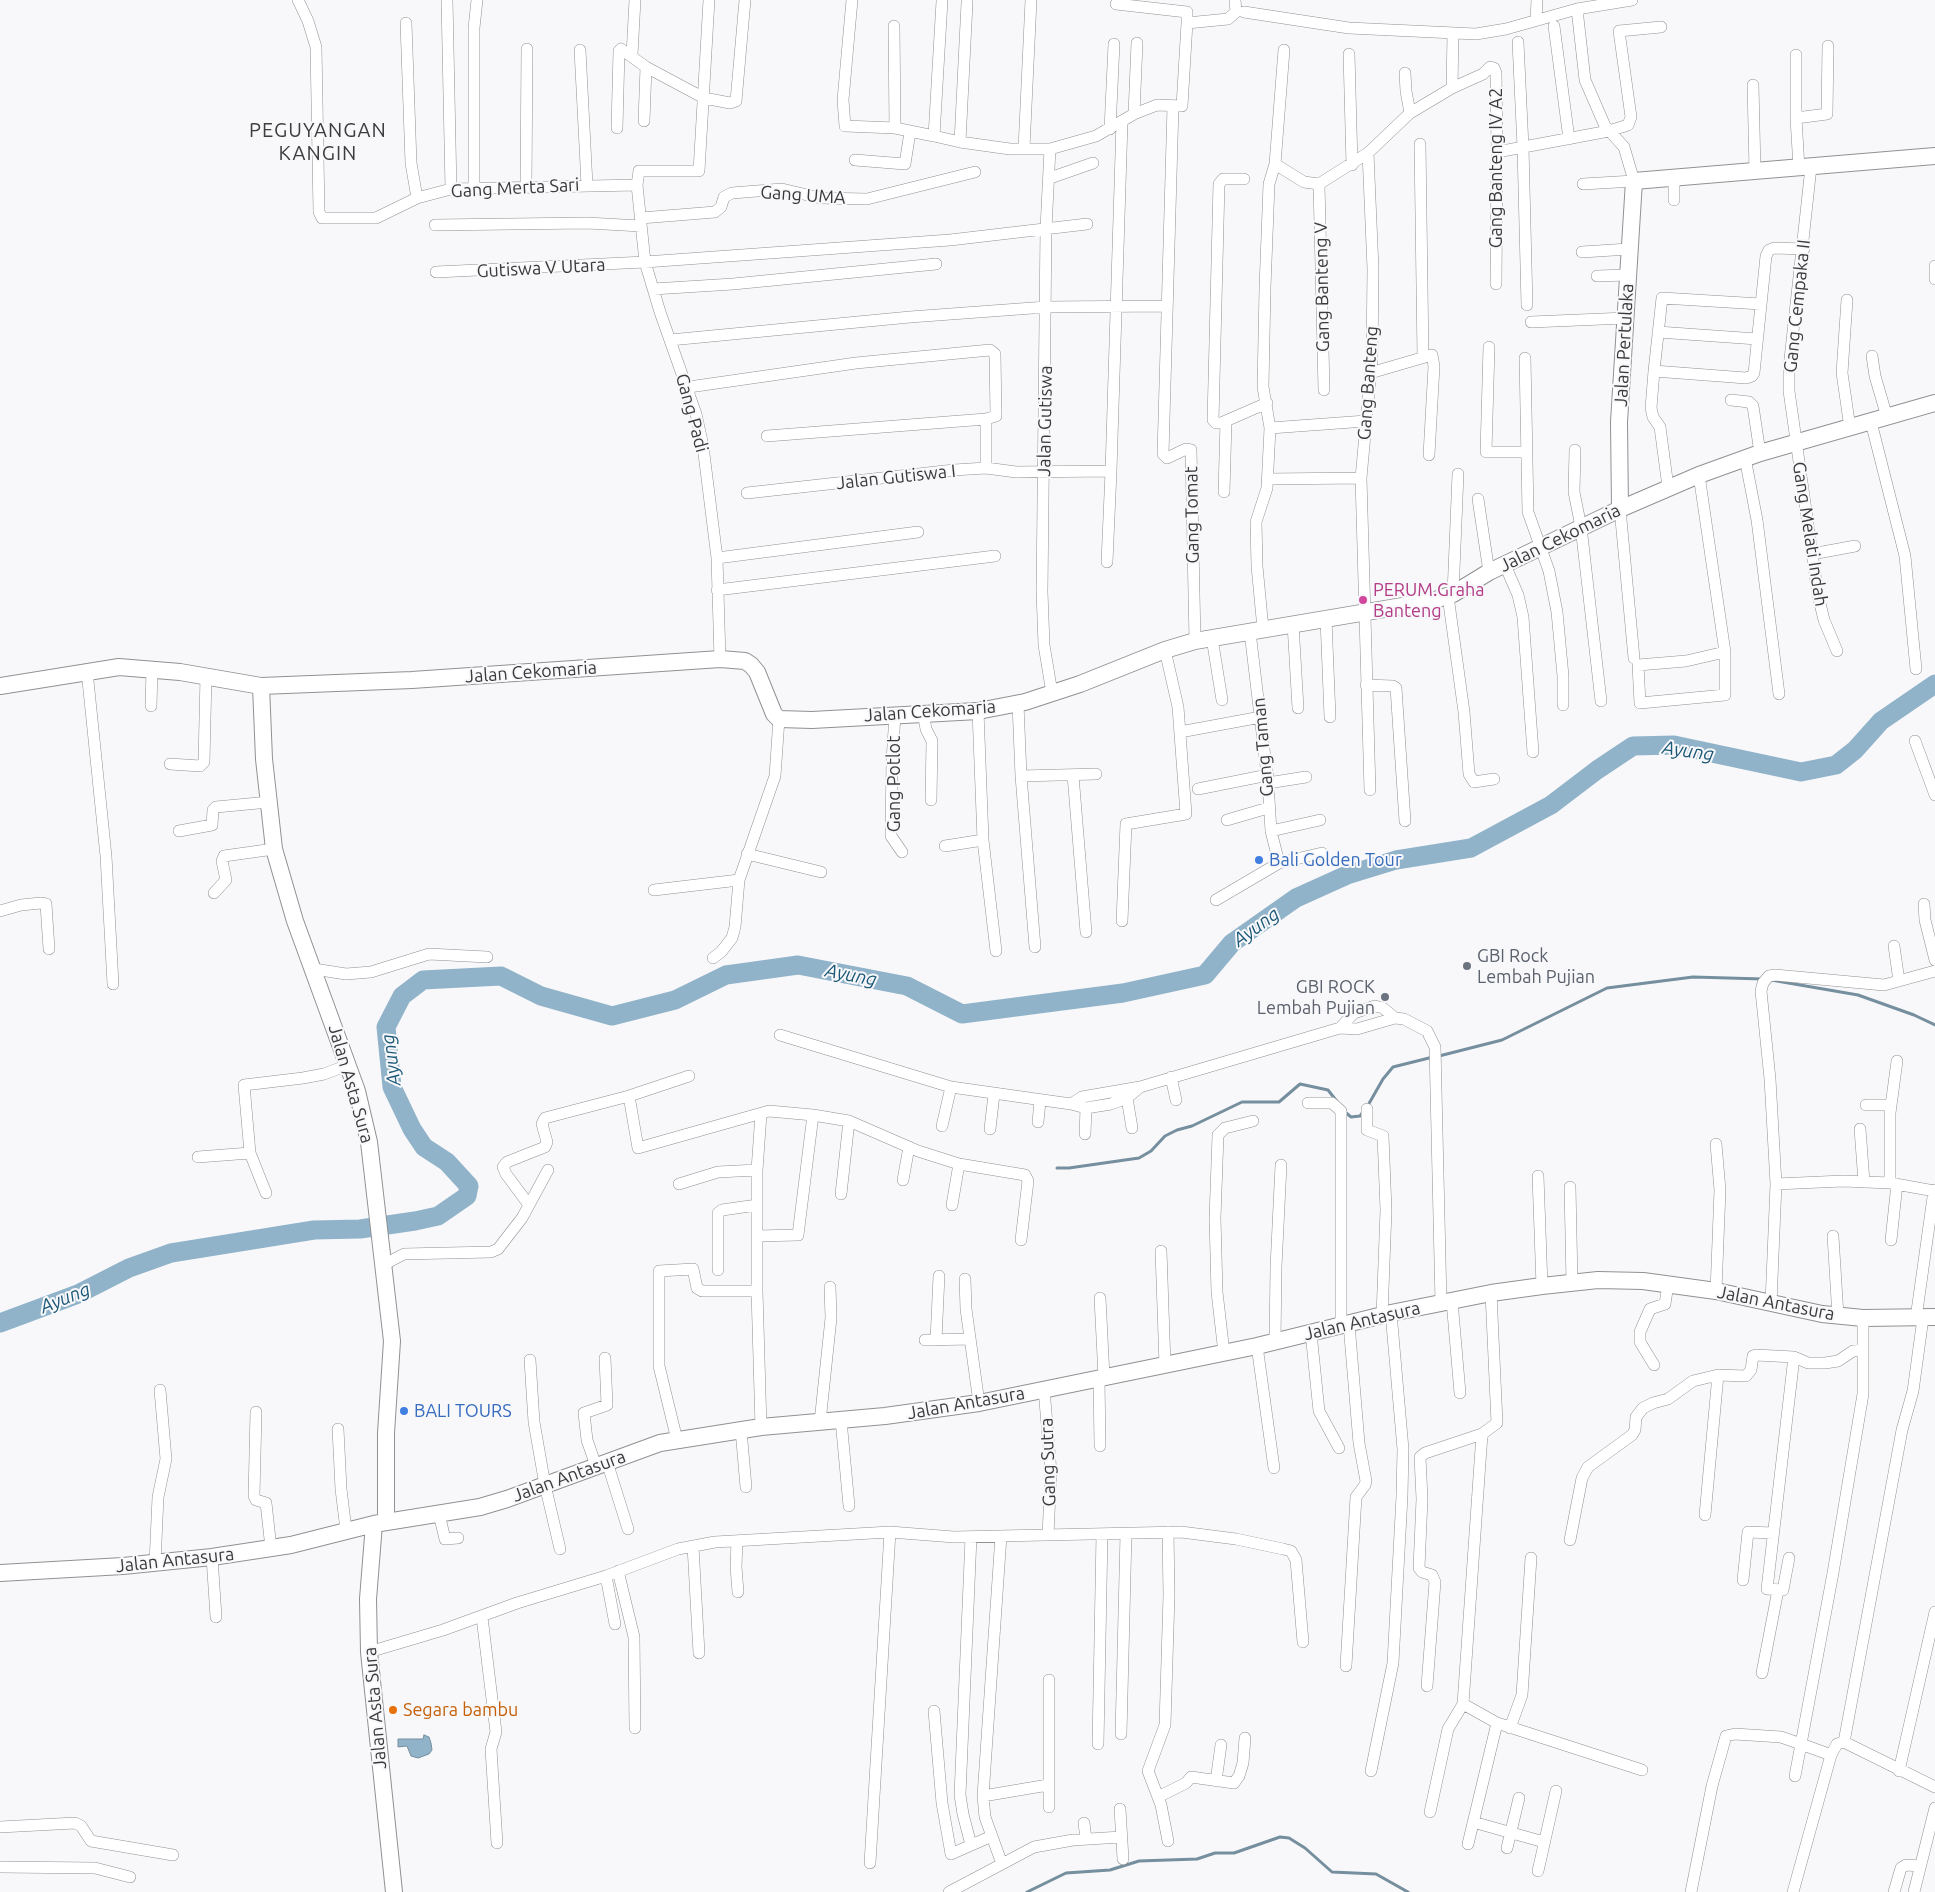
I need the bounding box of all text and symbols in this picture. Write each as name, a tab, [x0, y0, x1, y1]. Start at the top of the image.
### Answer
street label: Gang Banteng IV A2	[1485, 88, 1507, 248]
district label: PEGUYANGAN KANGIN	[248, 118, 388, 165]
street label: Gang Merta Sari	[450, 174, 580, 202]
street label: Gang UMA	[760, 181, 846, 209]
street label: Gang Banteng V	[1310, 222, 1334, 352]
street label: Gang Cempaka II	[1779, 238, 1815, 374]
street label: Gutiswa V Utara	[476, 254, 606, 282]
street label: Jalan Pertulaka	[1610, 283, 1638, 407]
street label: Gang Banteng	[1353, 325, 1383, 441]
street label: Jalan Gutiswa	[1033, 365, 1057, 477]
street label: Gang Padi	[671, 371, 713, 455]
street label: Jalan Gutiswa I	[835, 460, 957, 494]
street label: Gang Melati Indah	[1788, 460, 1832, 608]
street label: Gang Tomat	[1180, 466, 1204, 564]
street label: Jalan Cekomaria	[1496, 499, 1624, 577]
place label: PERUM.Graha Banteng	[1373, 579, 1485, 622]
marker: PERUM.Graha Banteng	[1357, 594, 1369, 606]
street label: Jalan Cekomaria	[464, 657, 598, 687]
street label: Jalan Cekomaria	[863, 696, 997, 726]
street label: Gang Taman	[1248, 696, 1278, 798]
street label: Gang Potlot	[883, 736, 905, 832]
water label: Ayung	[1661, 736, 1715, 766]
place label: Bali Golden Tour	[1269, 849, 1402, 871]
marker: Bali Golden Tour	[1253, 854, 1265, 866]
water label: Ayung	[1228, 903, 1284, 951]
place label: GBI Rock Lembah Pujian	[1477, 945, 1595, 988]
water label: Ayung	[823, 959, 879, 991]
marker: GBI Rock Lembah Pujian	[1461, 960, 1473, 972]
place label: GBI ROCK Lembah Pujian	[1257, 976, 1375, 1019]
marker: GBI ROCK Lembah Pujian	[1379, 991, 1391, 1003]
street label: Jalan Asta Sura	[324, 1022, 378, 1146]
water label: Ayung	[377, 1033, 405, 1087]
water label: Ayung	[37, 1278, 93, 1318]
street label: Jalan Antasura	[1716, 1281, 1836, 1325]
street label: Jalan Antasura	[1302, 1297, 1422, 1345]
street label: Jalan Antasura	[906, 1382, 1026, 1424]
place label: BALI TOURS	[414, 1400, 512, 1422]
marker: BALI TOURS	[398, 1405, 410, 1417]
street label: Gang Sutra	[1036, 1417, 1060, 1507]
street label: Jalan Antasura	[509, 1446, 629, 1506]
street label: Jalan Antasura	[115, 1543, 235, 1577]
street label: Jalan Asta Sura	[359, 1646, 391, 1770]
place label: Segara bambu	[403, 1699, 518, 1721]
marker: Segara bambu	[387, 1704, 399, 1716]

